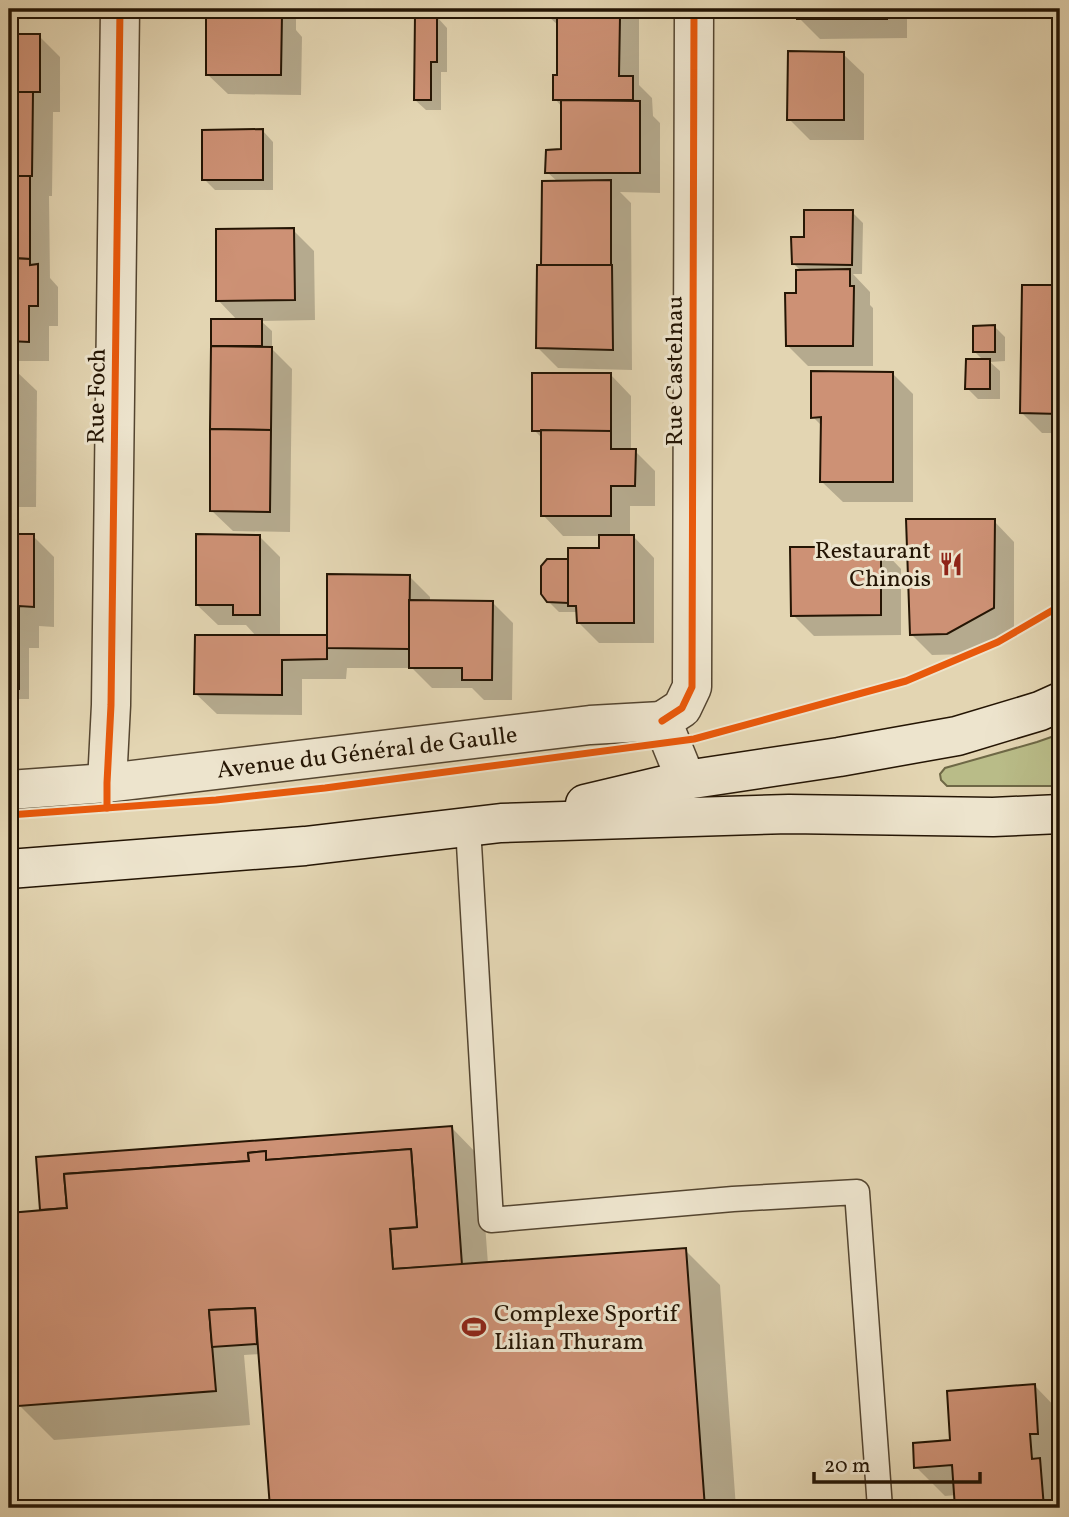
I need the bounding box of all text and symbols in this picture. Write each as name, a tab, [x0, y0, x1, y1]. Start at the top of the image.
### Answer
street label: Rue Castelnau	[659, 296, 693, 446]
street label: Rue Foch	[80, 348, 116, 444]
place label: Restaurant Chinois	[815, 535, 931, 597]
restaurant icon: Restaurant Chinois	[937, 550, 965, 578]
street label: Avenue du Général de Gaulle	[215, 719, 519, 789]
place label: Complexe Sportif Lilian Thuram	[494, 1298, 680, 1360]
sports icon: Complexe Sportif Lilian Thuram	[460, 1313, 488, 1341]
scale bar	[814, 1440, 980, 1484]
text: 20 m	[824, 1452, 870, 1481]

